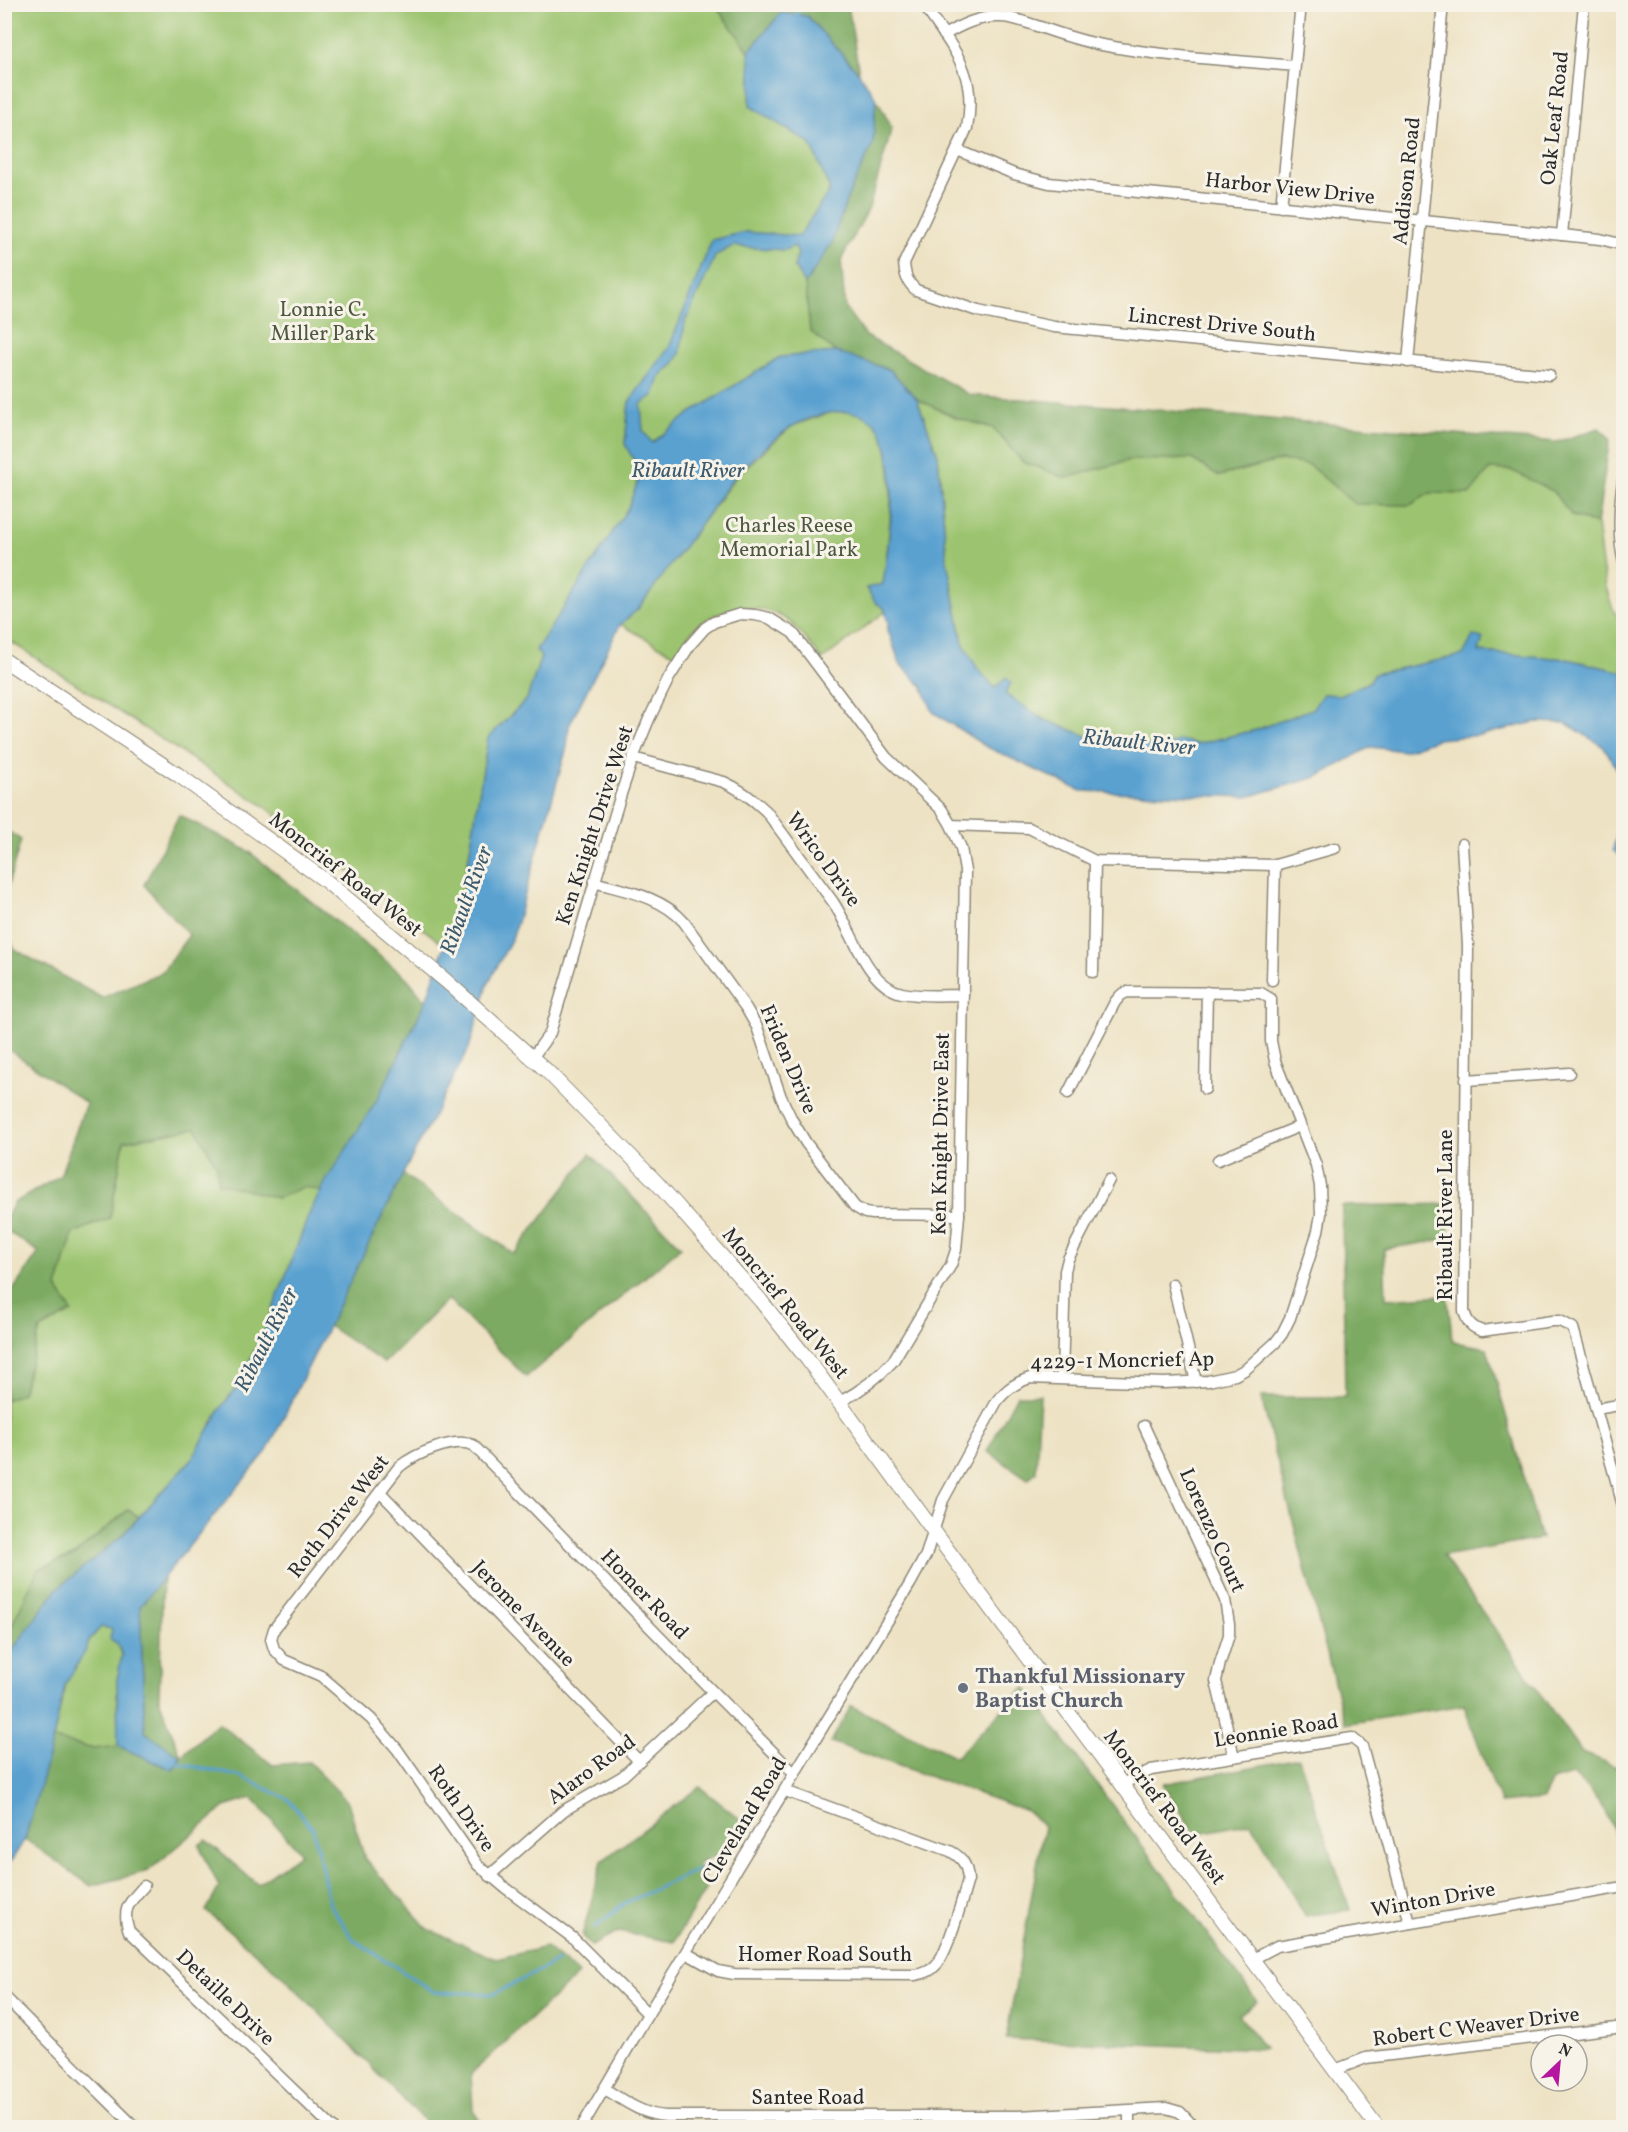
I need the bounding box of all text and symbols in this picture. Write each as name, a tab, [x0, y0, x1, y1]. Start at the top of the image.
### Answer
street label: Oak Leaf Road	[1534, 50, 1577, 187]
street label: Addison Road	[1386, 116, 1429, 247]
street label: Harbor View Drive	[1203, 166, 1376, 213]
park label: Lonnie C. Miller Park	[271, 296, 376, 349]
street label: Lincrest Drive South	[1126, 301, 1317, 350]
water label: Ribault River	[631, 456, 746, 487]
park label: Charles Reese Memorial Park	[720, 512, 858, 565]
street label: Ken Knight Drive West	[549, 722, 641, 929]
water label: Ribault River	[1081, 722, 1198, 765]
street label: Moncrief Road West	[262, 806, 428, 944]
street label: Wrico Drive	[778, 806, 867, 913]
water label: Ribault River	[433, 841, 502, 960]
street label: Friden Drive	[752, 1000, 824, 1119]
street label: Ken Knight Drive East	[925, 1032, 958, 1236]
street label: Ribault River Lane	[1432, 1129, 1461, 1301]
street label: Moncrief Road West	[715, 1222, 855, 1386]
water label: Ribault River	[228, 1282, 307, 1398]
street label: 4229-1 Moncrief Ap	[1030, 1345, 1214, 1378]
street label: Roth Drive West	[282, 1449, 397, 1585]
street label: Lorenzo Court	[1171, 1464, 1252, 1597]
street label: Homer Road	[593, 1543, 695, 1647]
street label: Jerome Avenue	[464, 1554, 581, 1674]
place label: Thankful Missionary Baptist Church	[975, 1663, 1186, 1716]
marker: Thankful Missionary Baptist Church	[956, 1681, 970, 1695]
street label: Leonnie Road	[1212, 1707, 1341, 1756]
street label: Moncrief Road West	[1096, 1724, 1232, 1891]
street label: Alaro Road	[542, 1728, 642, 1812]
street label: Cleveland Road	[696, 1752, 795, 1890]
street label: Roth Drive	[420, 1759, 501, 1858]
street label: Winton Drive	[1369, 1875, 1498, 1926]
street label: Homer Road South	[738, 1941, 912, 1970]
street label: Detaille Drive	[169, 1943, 281, 2053]
street label: Robert C Weaver Drive	[1371, 2000, 1581, 2055]
north arrow	[1529, 2033, 1589, 2093]
text: N	[1555, 2039, 1575, 2064]
street label: Santee Road	[751, 2084, 865, 2113]

